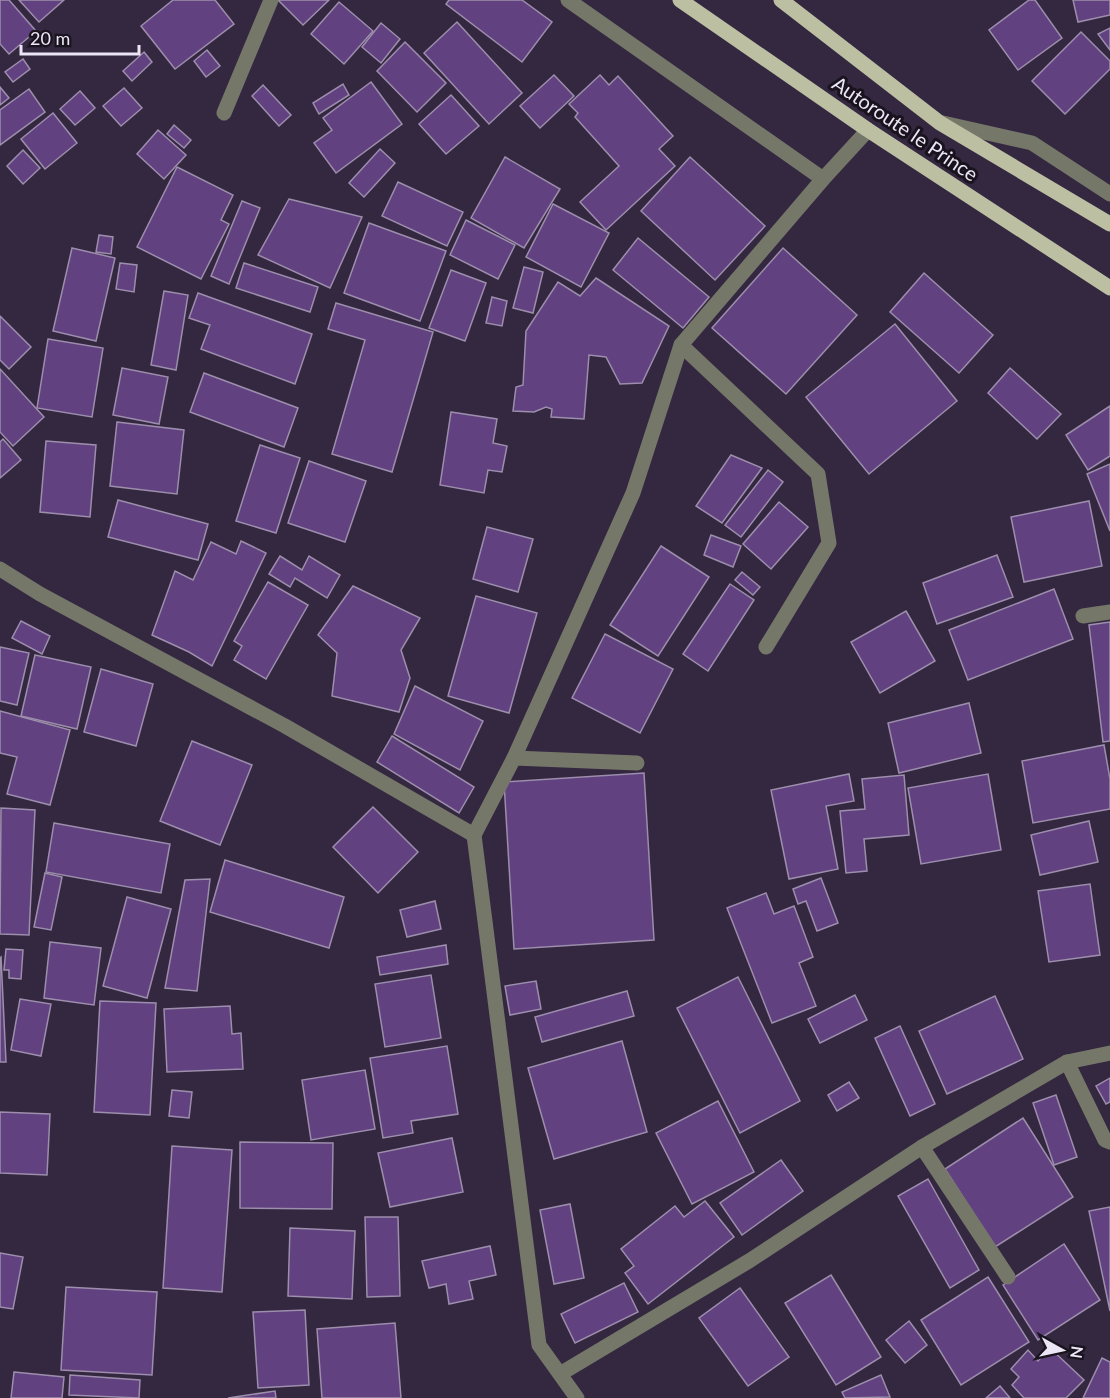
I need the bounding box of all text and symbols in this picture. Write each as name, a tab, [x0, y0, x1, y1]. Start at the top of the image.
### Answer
scale bar	[21, 18, 140, 56]
text: 20 m	[30, 27, 70, 49]
street label: Autoroute le Prince	[828, 71, 983, 186]
north arrow	[1032, 1320, 1092, 1380]
text: N	[1067, 1345, 1088, 1360]

